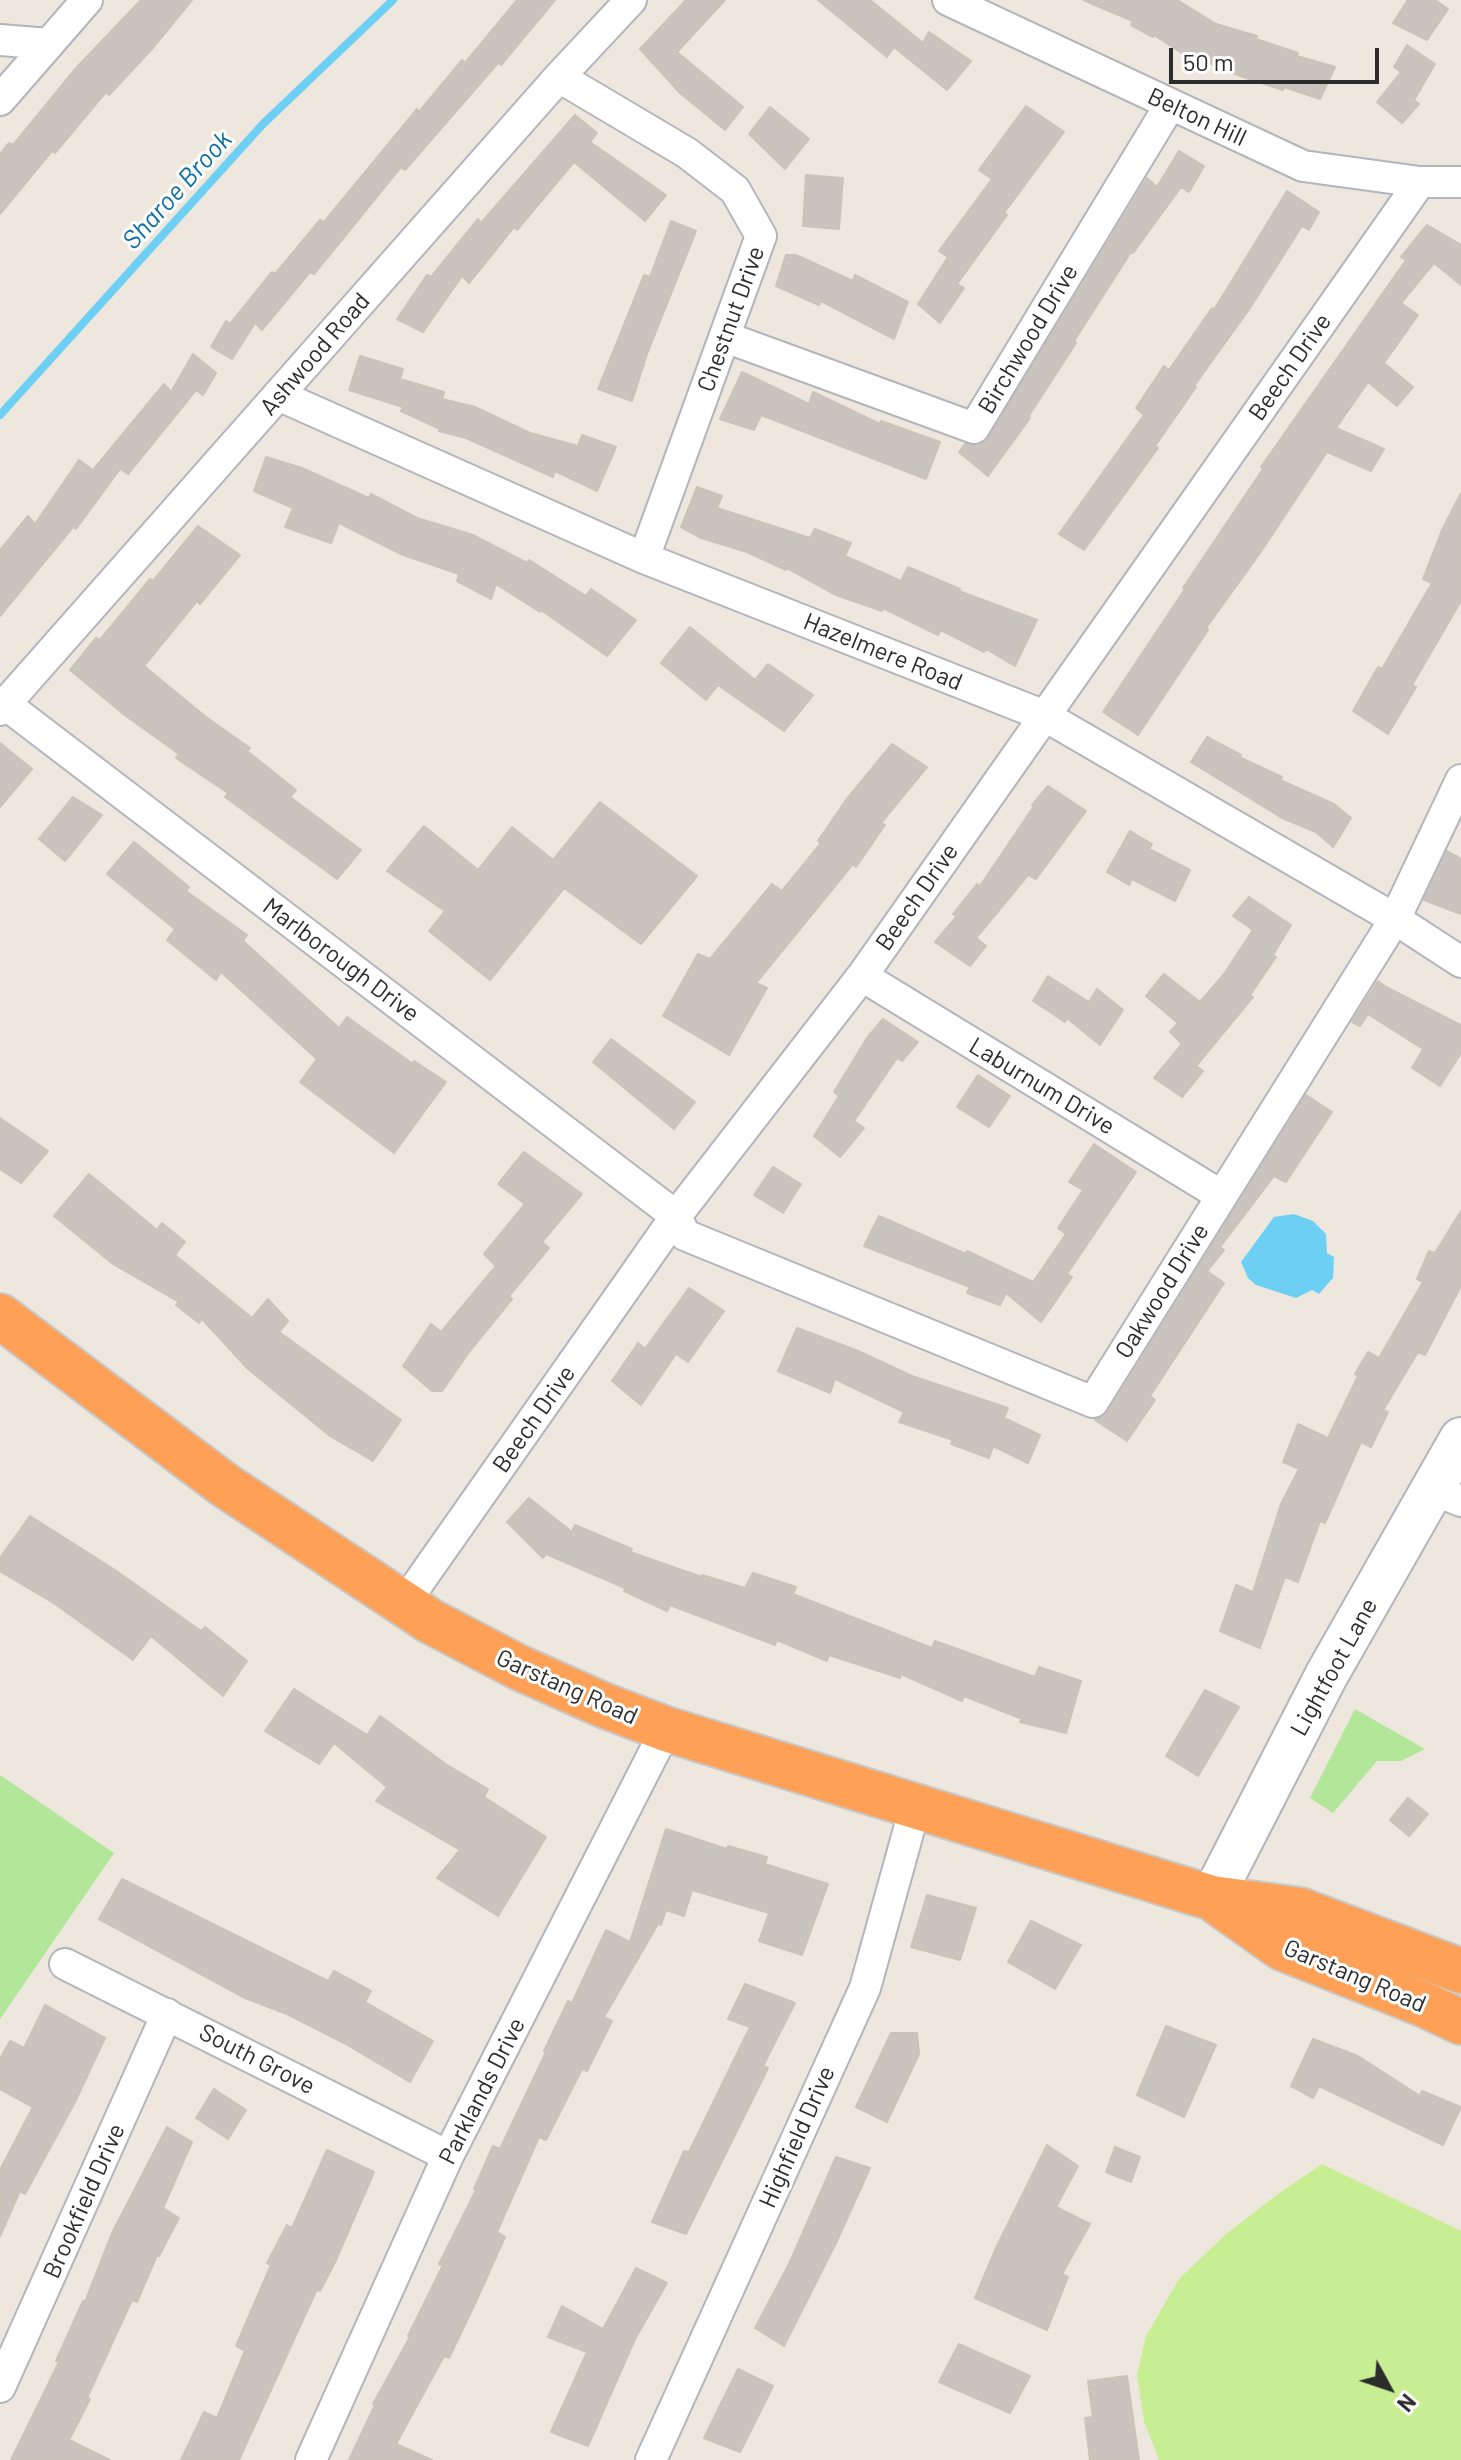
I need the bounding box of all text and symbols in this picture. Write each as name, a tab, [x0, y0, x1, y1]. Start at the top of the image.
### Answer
scale bar	[1173, 32, 1383, 82]
text: 50 m	[1183, 47, 1234, 76]
street label: Belton Hill	[1143, 82, 1251, 152]
water label: Sharoe Brook	[116, 124, 238, 256]
street label: Chestnut Drive	[691, 242, 771, 396]
street label: Birchwood Drive	[972, 259, 1084, 419]
street label: Ashwood Road	[254, 287, 376, 421]
street label: Beech Drive	[1243, 308, 1337, 426]
street label: Hazelmere Road	[799, 607, 967, 697]
street label: Beech Drive	[870, 838, 964, 956]
street label: Marlborough Drive	[257, 892, 425, 1028]
street label: Laburnum Drive	[964, 1031, 1120, 1141]
street label: Oakwood Drive	[1109, 1218, 1215, 1364]
street label: Beech Drive	[487, 1360, 581, 1478]
street label: Lightfoot Lane	[1284, 1593, 1384, 1741]
street label: Garstang Road	[492, 1643, 642, 1731]
street label: Garstang Road	[1280, 1933, 1430, 2019]
street label: Parklands Drive	[433, 2013, 531, 2169]
street label: South Grove	[194, 2018, 320, 2100]
street label: Highfield Drive	[753, 2062, 841, 2212]
street label: Brookfield Drive	[37, 2119, 131, 2283]
north arrow	[1349, 2348, 1429, 2428]
text: N	[1393, 2389, 1422, 2417]

